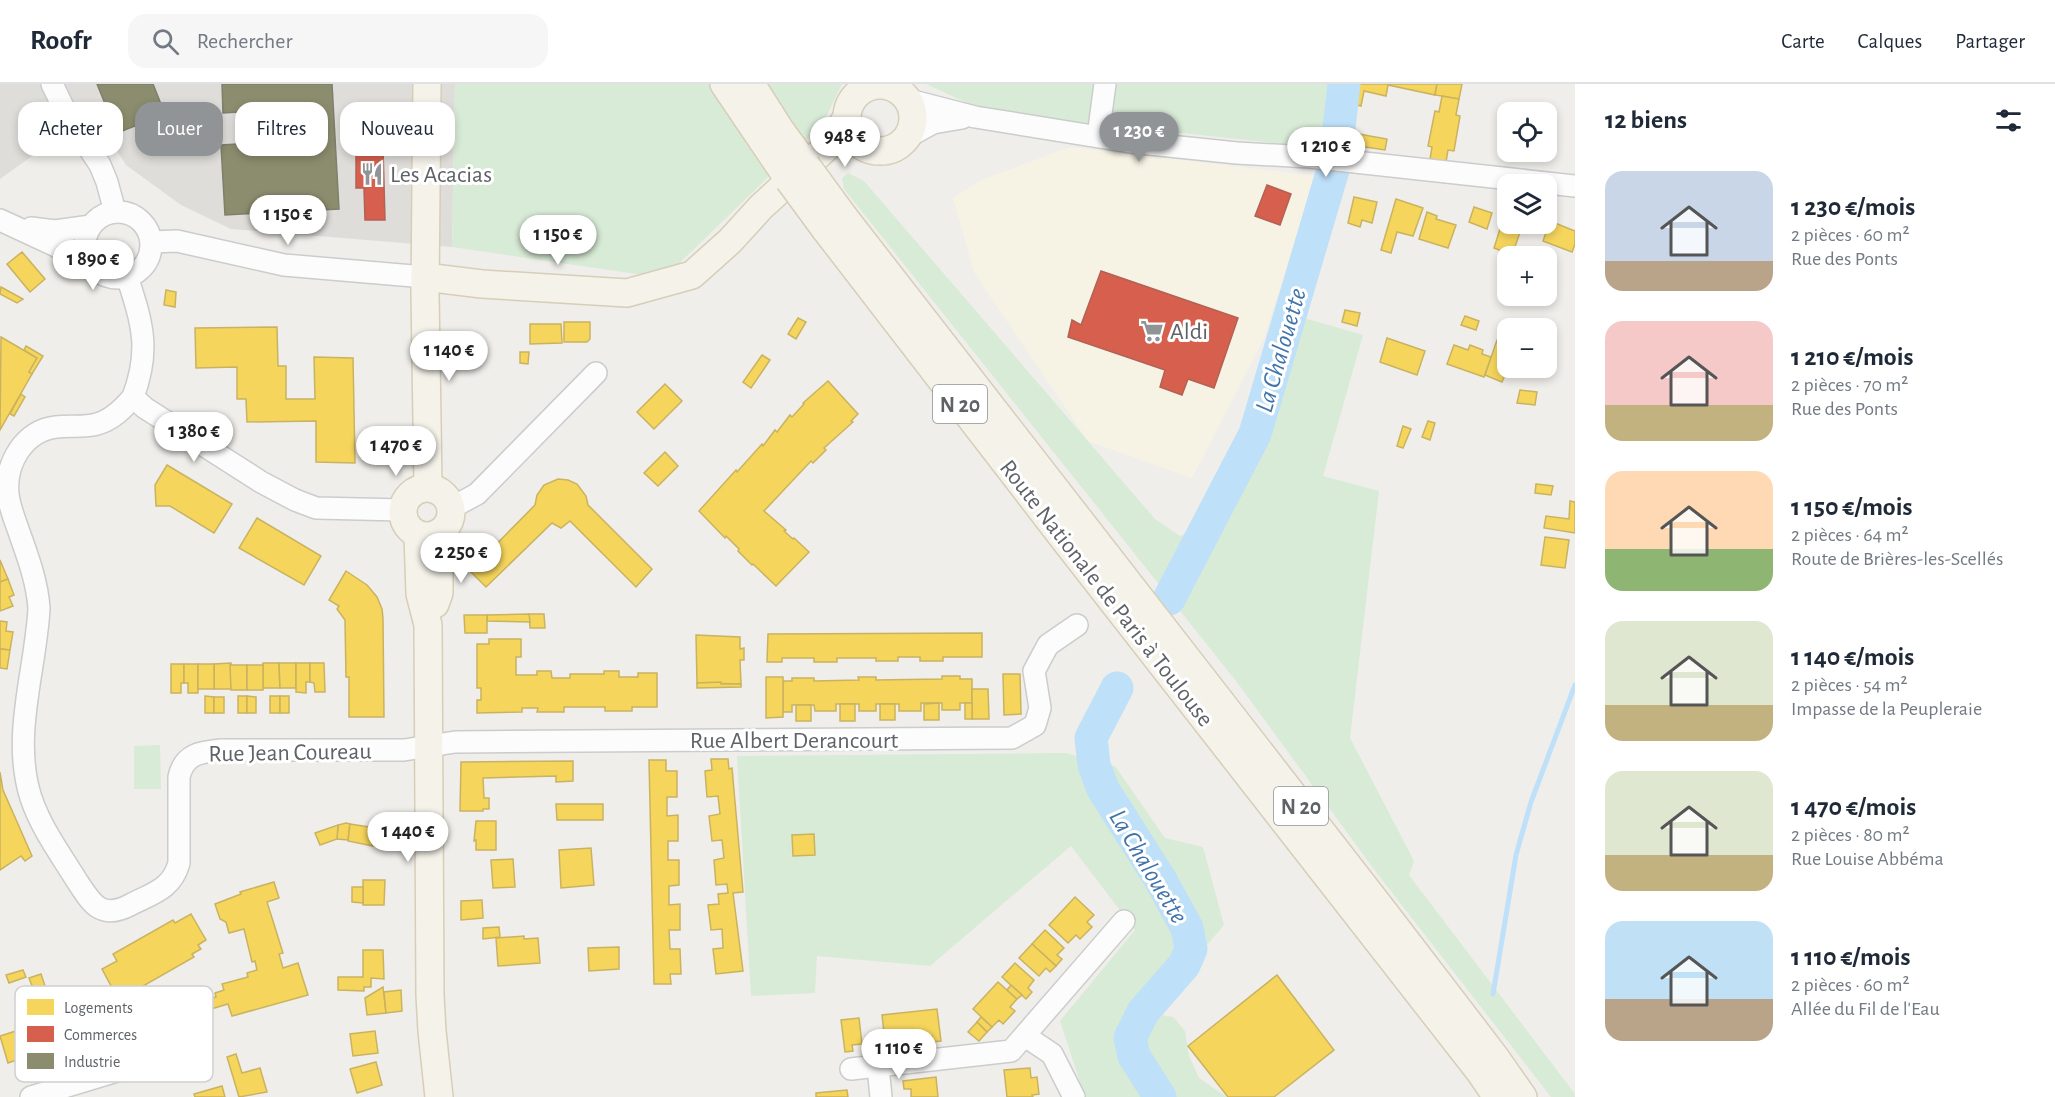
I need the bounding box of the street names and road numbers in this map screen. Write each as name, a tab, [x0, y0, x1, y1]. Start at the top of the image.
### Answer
road number: N 20	[933, 385, 987, 423]
street label: Route Nationale de Paris à Toulouse	[995, 456, 1218, 731]
street label: Rue Albert Derancourt	[690, 729, 899, 753]
street label: Rue Jean Coureau	[208, 740, 372, 766]
road number: N 20	[1274, 787, 1328, 825]

